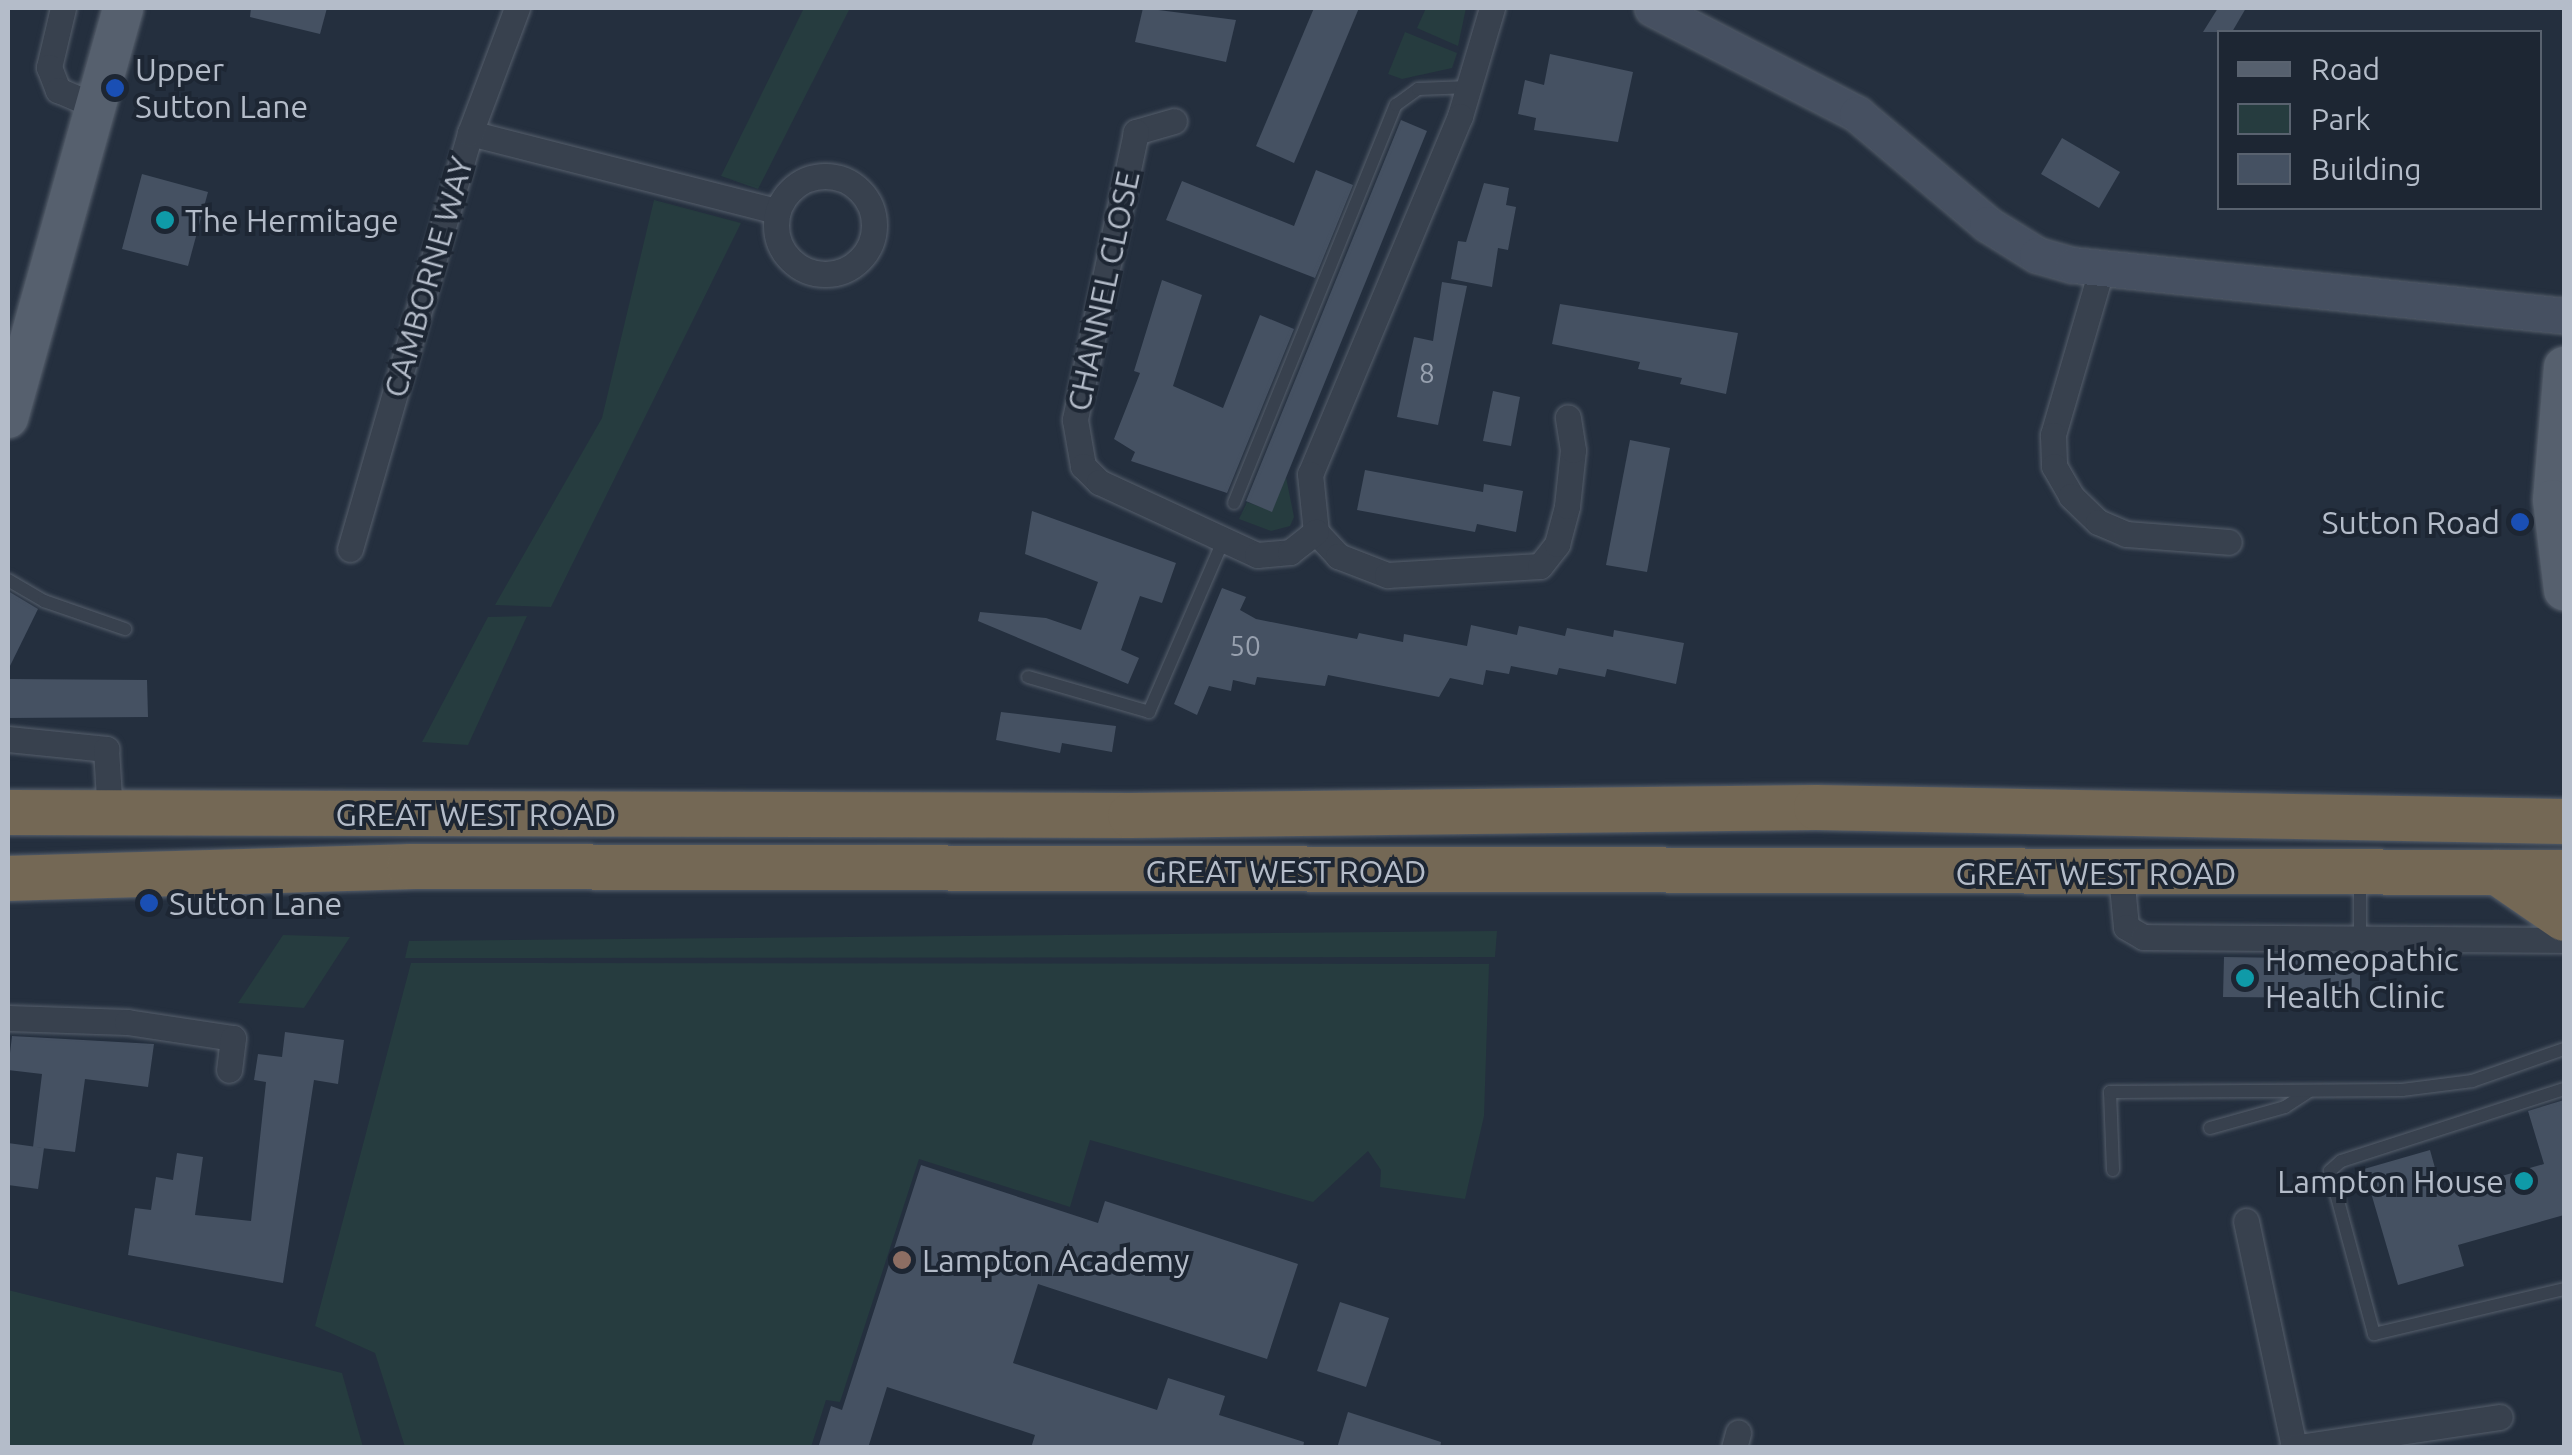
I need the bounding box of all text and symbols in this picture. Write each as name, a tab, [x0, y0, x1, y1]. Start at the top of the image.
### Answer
legend	[2217, 30, 2542, 210]
place label: Upper Sutton Lane	[135, 51, 308, 126]
text: Road	[2311, 52, 2380, 86]
marker: Upper Sutton Lane	[104, 77, 126, 99]
text: Park	[2311, 102, 2371, 136]
street label: CAMBORNE WAY	[375, 152, 481, 402]
text: Building	[2311, 152, 2422, 186]
street label: CHANNEL CLOSE	[1059, 167, 1147, 415]
place label: The Hermitage	[185, 201, 399, 239]
marker: The Hermitage	[154, 209, 176, 231]
house number: 8	[1419, 356, 1435, 390]
place label: Sutton Road	[2322, 503, 2500, 541]
marker: Sutton Road	[2509, 511, 2531, 533]
house number: 50	[1229, 629, 1261, 663]
street label: GREAT WEST ROAD	[336, 795, 616, 833]
street label: GREAT WEST ROAD	[1146, 852, 1426, 890]
street label: GREAT WEST ROAD	[1956, 854, 2236, 892]
place label: Sutton Lane	[169, 884, 342, 922]
marker: Sutton Lane	[138, 892, 160, 914]
place label: Homeopathic Health Clinic	[2265, 941, 2459, 1016]
marker: Homeopathic Health Clinic	[2234, 967, 2256, 989]
place label: Lampton House	[2277, 1162, 2504, 1200]
marker: Lampton House	[2513, 1170, 2535, 1192]
place label: Lampton Academy	[922, 1241, 1189, 1279]
marker: Lampton Academy	[891, 1249, 913, 1271]

